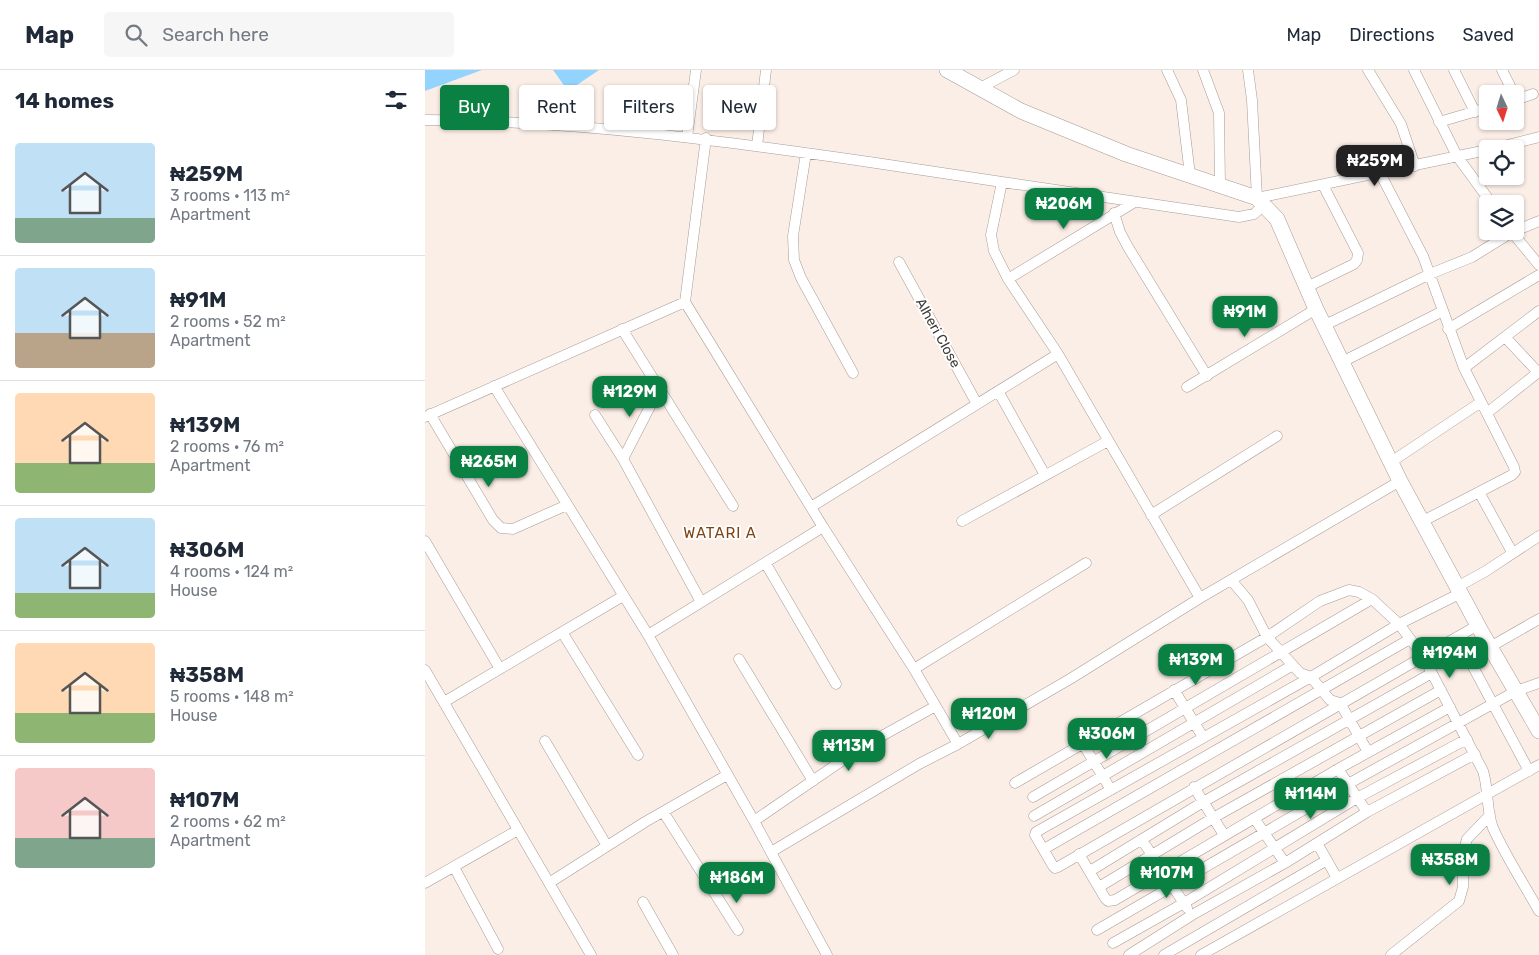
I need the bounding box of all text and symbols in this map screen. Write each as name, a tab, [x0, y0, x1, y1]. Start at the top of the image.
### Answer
search box	[104, 12, 454, 57]
text: Map	[25, 21, 74, 49]
icon: search	[122, 21, 150, 49]
text: Search here	[162, 23, 269, 46]
text: Map	[1286, 24, 1321, 46]
text: Directions	[1349, 24, 1435, 46]
text: Saved	[1463, 24, 1514, 46]
chip: Buy	[440, 85, 509, 130]
chip: Rent	[519, 85, 594, 130]
chip: Filters	[604, 85, 693, 130]
chip: New	[703, 85, 776, 130]
north arrow	[1479, 85, 1524, 130]
map controls	[1479, 85, 1524, 240]
icon: filters	[382, 86, 410, 114]
text: 14 homes	[15, 88, 114, 113]
button: locate	[1479, 140, 1524, 185]
pin: ₦259M	[1340, 144, 1410, 187]
text: ₦259M	[1347, 151, 1403, 170]
text: ₦259M	[170, 161, 243, 186]
icon: home	[55, 163, 115, 223]
text: 3 rooms · 113 m²	[170, 186, 290, 205]
pin: ₦206M	[1029, 188, 1099, 230]
text: ₦206M	[1036, 194, 1092, 213]
button: layers	[1479, 195, 1524, 240]
text: Apartment	[170, 205, 250, 224]
text: ₦91M	[170, 287, 226, 312]
icon: home	[55, 288, 115, 348]
street label: Alheri Close	[912, 295, 964, 371]
pin: ₦91M	[1215, 296, 1275, 338]
text: ₦91M	[1223, 302, 1267, 321]
text: 2 rooms · 52 m²	[170, 312, 286, 331]
text: Apartment	[170, 331, 250, 350]
pin: ₦129M	[595, 376, 665, 418]
text: ₦129M	[603, 382, 657, 401]
text: ₦139M	[170, 412, 240, 437]
icon: home	[55, 413, 115, 473]
text: 2 rooms · 76 m²	[170, 437, 284, 456]
pin: ₦265M	[454, 446, 524, 488]
text: ₦265M	[461, 452, 517, 471]
text: Apartment	[170, 456, 250, 475]
district label: WATARI A	[683, 524, 757, 542]
text: ₦306M	[170, 537, 244, 562]
icon: home	[55, 538, 115, 598]
text: 4 rooms · 124 m²	[170, 562, 293, 581]
text: House	[170, 581, 217, 600]
pin: ₦194M	[1415, 636, 1485, 679]
text: ₦194M	[1423, 643, 1477, 662]
pin: ₦139M	[1161, 644, 1231, 686]
text: ₦139M	[1169, 650, 1223, 669]
text: ₦358M	[170, 662, 244, 687]
icon: home	[55, 663, 115, 723]
text: 5 rooms · 148 m²	[170, 687, 294, 706]
pin: ₦120M	[954, 698, 1024, 740]
text: ₦120M	[962, 704, 1016, 723]
text: House	[170, 706, 217, 725]
pin: ₦306M	[1072, 718, 1142, 760]
text: ₦306M	[1079, 724, 1135, 743]
pin: ₦113M	[814, 730, 884, 772]
text: ₦113M	[823, 736, 875, 755]
pin: ₦114M	[1276, 778, 1346, 820]
text: ₦114M	[1285, 784, 1337, 803]
text: ₦107M	[170, 787, 239, 812]
icon: home	[55, 788, 115, 848]
text: 2 rooms · 62 m²	[170, 812, 286, 831]
text: Apartment	[170, 831, 250, 850]
pin: ₦358M	[1415, 844, 1485, 886]
text: ₦358M	[1422, 850, 1478, 869]
pin: ₦107M	[1132, 856, 1202, 899]
pin: ₦186M	[702, 862, 772, 904]
text: ₦107M	[1141, 863, 1193, 882]
text: ₦186M	[710, 868, 764, 887]

